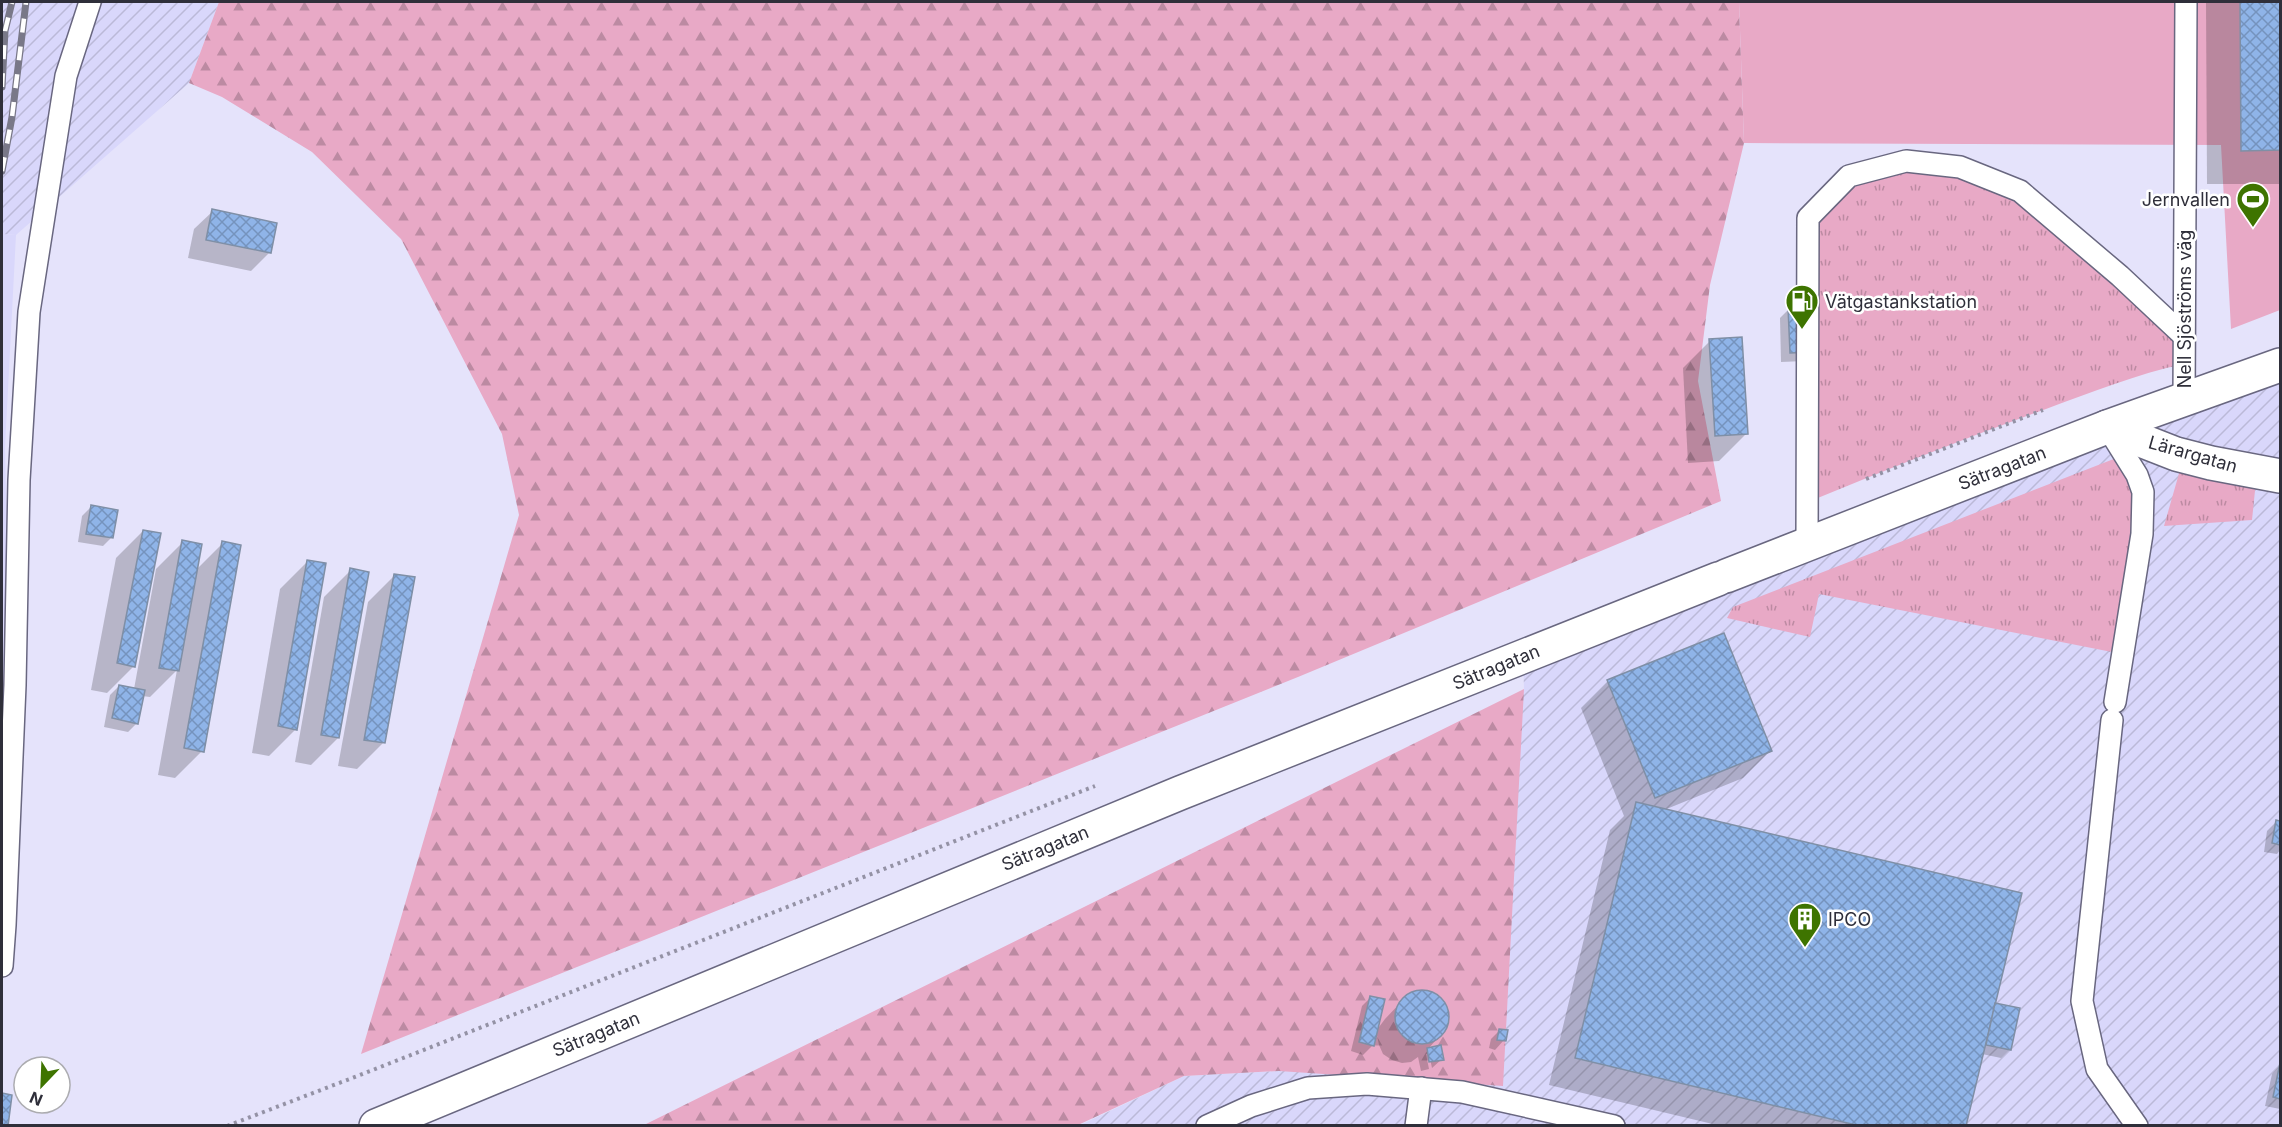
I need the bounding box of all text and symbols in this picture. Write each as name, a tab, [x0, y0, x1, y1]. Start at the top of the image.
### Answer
sports icon: Jernvallen	[2235, 181, 2271, 228]
place label: Jernvallen	[2142, 189, 2230, 210]
street label: Nell Sjöströms väg	[2174, 230, 2195, 388]
fuel station icon: Vätgastankstation	[1784, 283, 1820, 330]
place label: Vätgastankstation	[1825, 291, 1977, 312]
street label: Lärargatan	[2146, 431, 2240, 477]
street label: Sätragatan	[1955, 442, 2049, 494]
street label: Sätragatan	[1449, 640, 1543, 694]
street label: Sätragatan	[998, 821, 1092, 875]
building icon: IPCO	[1787, 901, 1823, 948]
place label: IPCO	[1828, 909, 1871, 930]
street label: Sätragatan	[549, 1007, 643, 1061]
north arrow	[12, 1055, 72, 1115]
text: N	[27, 1087, 46, 1110]

